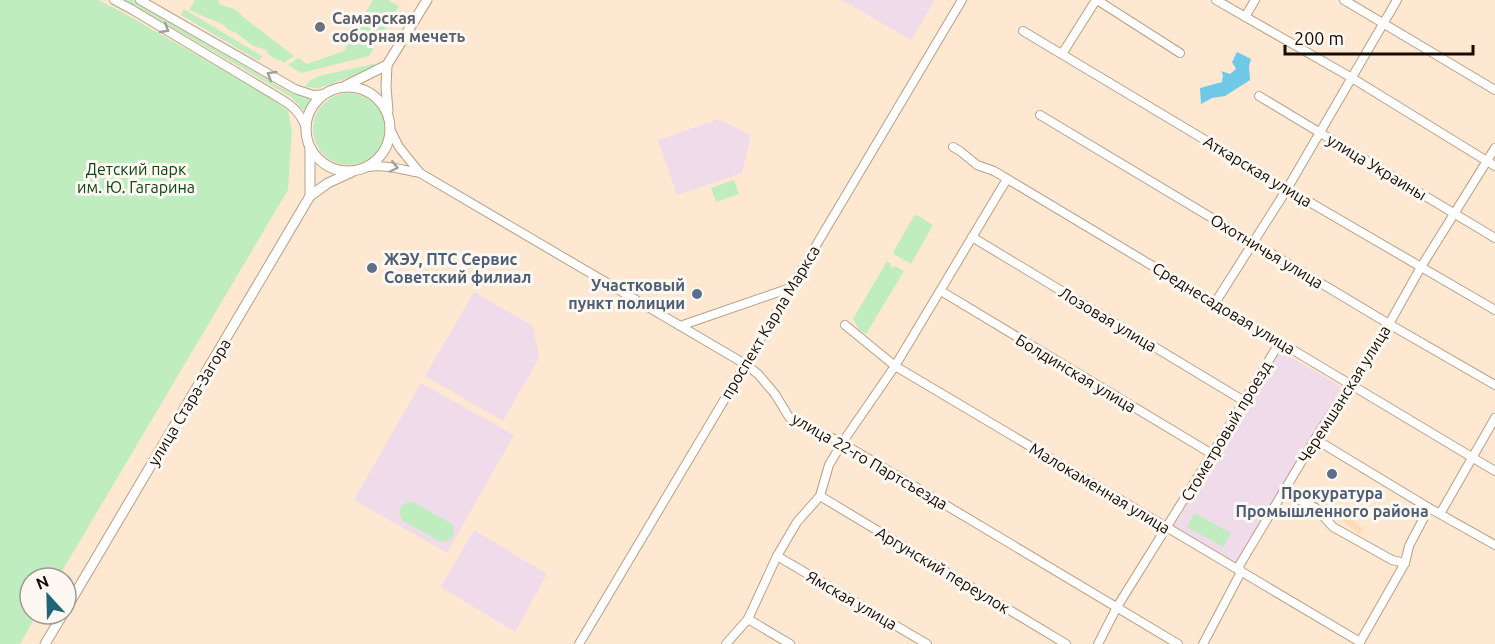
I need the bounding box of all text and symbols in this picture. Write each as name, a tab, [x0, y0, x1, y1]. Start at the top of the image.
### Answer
place label: Самарская соборная мечеть	[332, 9, 466, 45]
scale bar	[1285, 18, 1472, 56]
marker: Самарская соборная мечеть	[313, 20, 327, 34]
one-way arrow	[159, 21, 169, 33]
text: 200 m	[1294, 28, 1344, 48]
one-way arrow	[267, 71, 277, 83]
street label: улица Украины	[1324, 130, 1430, 204]
street label: Аткарская улица	[1201, 132, 1315, 210]
park label: Детский парк им. Ю. Гагарина	[77, 160, 195, 196]
one-way arrow	[389, 160, 399, 173]
street label: Охотничья улица	[1207, 210, 1327, 292]
street label: проспект Карла Маркса	[717, 242, 823, 402]
place label: ЖЭУ, ПТС Сервис Советский филиал	[384, 250, 531, 286]
street label: Среднесадовая улица	[1149, 258, 1299, 358]
marker: ЖЭУ, ПТС Сервис Советский филиал	[365, 261, 379, 275]
place label: Участковый пункт полиции	[568, 276, 685, 312]
street label: Лозовая улица	[1056, 283, 1160, 355]
marker: Участковый пункт полиции	[690, 287, 704, 301]
street label: Черемшанская улица	[1294, 322, 1394, 466]
street label: Болдинская улица	[1013, 330, 1139, 416]
street label: улица Стара-Загора	[144, 335, 234, 469]
street label: Стометровый проезд	[1177, 358, 1275, 504]
street label: улица 22-го Партсъезда	[789, 409, 951, 513]
street label: Малокаменная улица	[1026, 439, 1174, 537]
marker: Прокуратура Промышленного района	[1325, 467, 1339, 481]
place label: Прокуратура Промышленного района	[1235, 484, 1429, 520]
street label: Аргунский переулок	[873, 523, 1013, 617]
north arrow	[18, 566, 78, 626]
street label: Ямская улица	[804, 567, 900, 633]
text: N	[33, 572, 51, 593]

